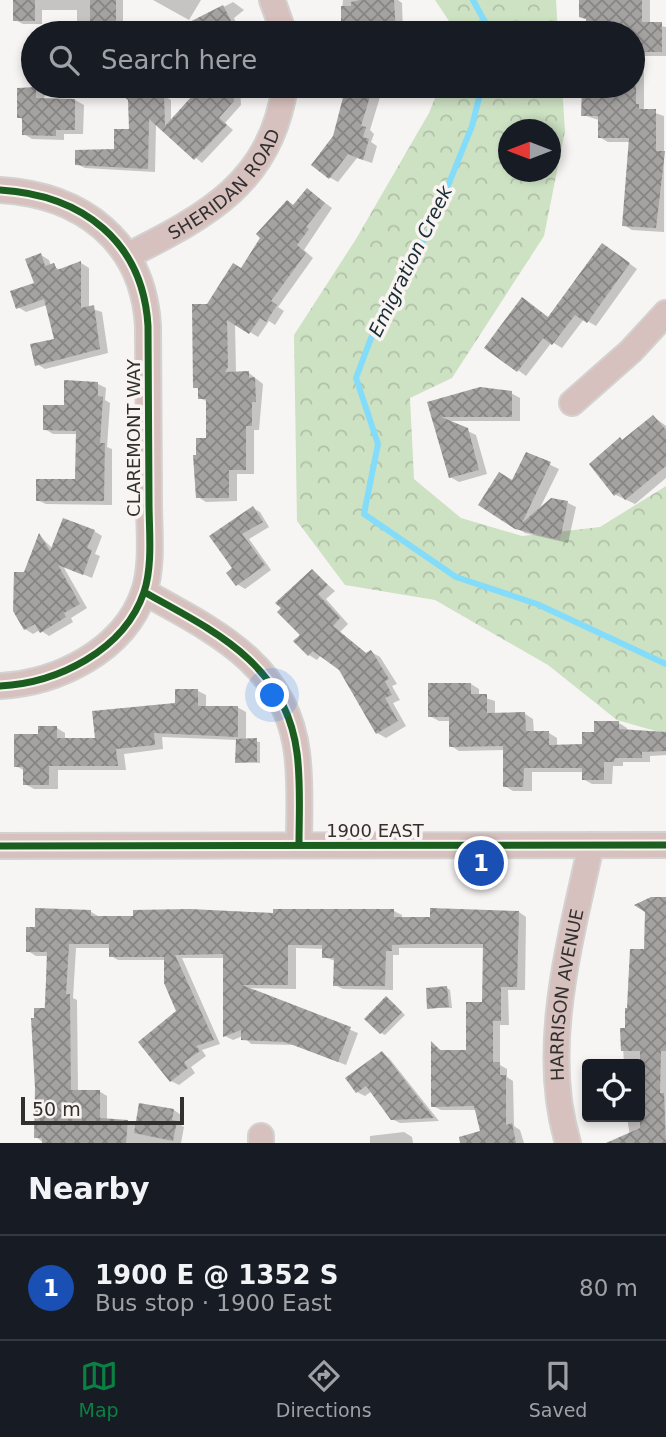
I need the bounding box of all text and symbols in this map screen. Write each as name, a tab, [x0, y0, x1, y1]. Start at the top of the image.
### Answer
search box	[21, 21, 645, 98]
icon: search	[45, 41, 83, 79]
text: Search here	[101, 45, 257, 75]
north arrow	[498, 119, 561, 182]
street label: SHERIDAN ROAD	[164, 125, 284, 243]
water label: Emigration Creek	[364, 181, 457, 340]
street label: CLAREMONT WAY	[123, 358, 144, 517]
your location	[255, 678, 289, 712]
street label: 1900 EAST	[326, 820, 425, 841]
pin: 1	[458, 837, 504, 889]
street label: HARRISON AVENUE	[546, 907, 587, 1082]
map controls	[582, 1059, 645, 1122]
button: locate	[582, 1059, 645, 1122]
scale bar	[21, 1094, 184, 1126]
text: 50 m	[32, 1098, 81, 1120]
text: Nearby	[28, 1171, 150, 1206]
text: 1900 E @ 1352 S	[95, 1260, 338, 1290]
text: 1	[43, 1275, 59, 1301]
text: 80 m	[579, 1275, 638, 1301]
text: Bus stop · 1900 East	[95, 1290, 332, 1316]
tab: Map	[79, 1357, 119, 1421]
tab: Directions	[276, 1357, 372, 1421]
tab: Saved	[529, 1357, 587, 1421]

